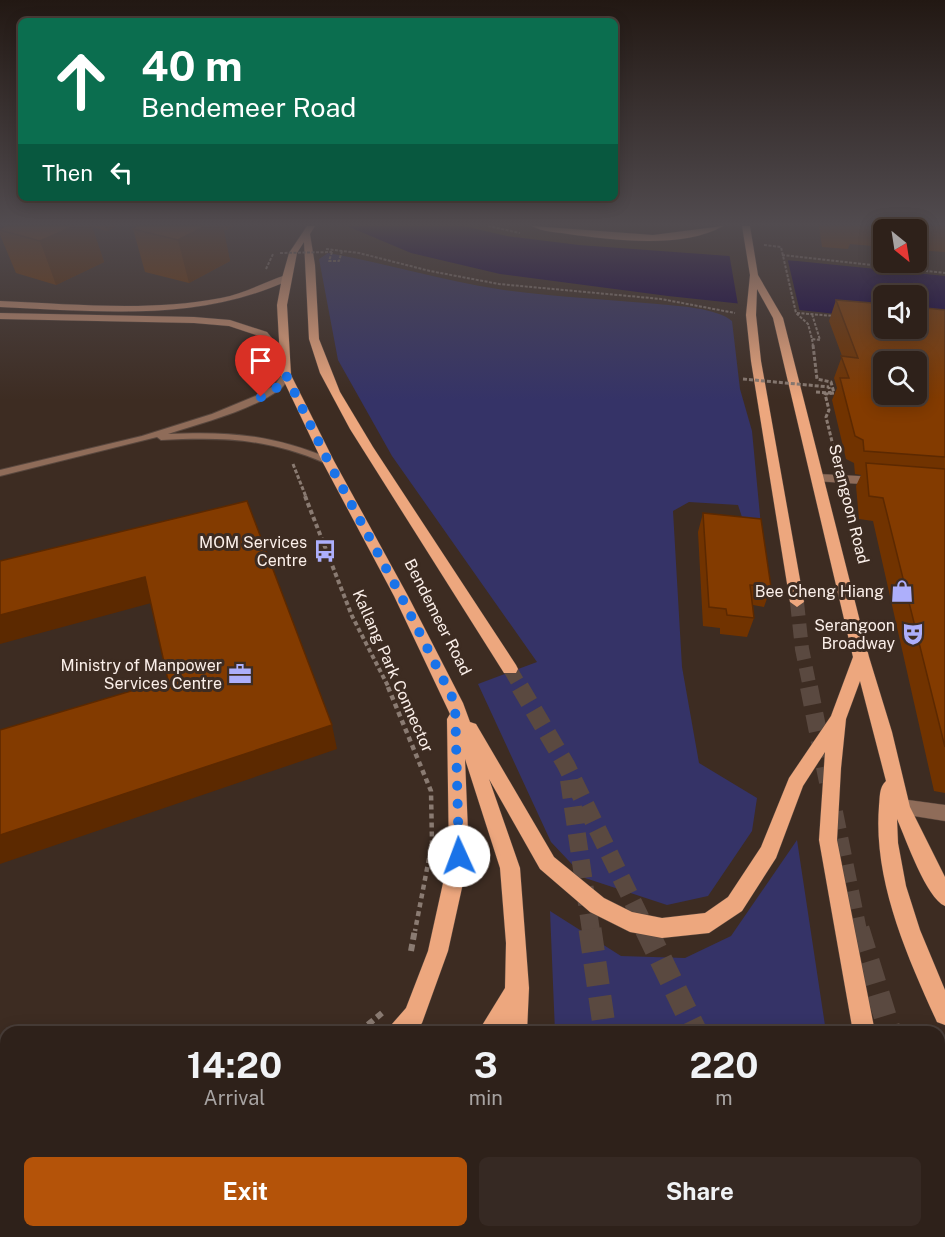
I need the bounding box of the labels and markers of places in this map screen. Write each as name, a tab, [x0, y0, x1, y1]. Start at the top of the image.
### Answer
pin	[235, 335, 286, 397]
place label: MOM Services Centre	[199, 533, 307, 570]
bus stop icon: MOM Services Centre	[312, 538, 338, 564]
shop icon: Bee Cheng Hiang	[889, 578, 915, 604]
place label: Bee Cheng Hiang	[755, 582, 884, 601]
place label: Serangoon Broadway	[814, 616, 895, 653]
theatre icon: Serangoon Broadway	[900, 621, 926, 647]
place label: Ministry of Manpower Services Centre	[61, 656, 222, 693]
office icon: Ministry of Manpower Services Centre	[227, 661, 253, 687]

